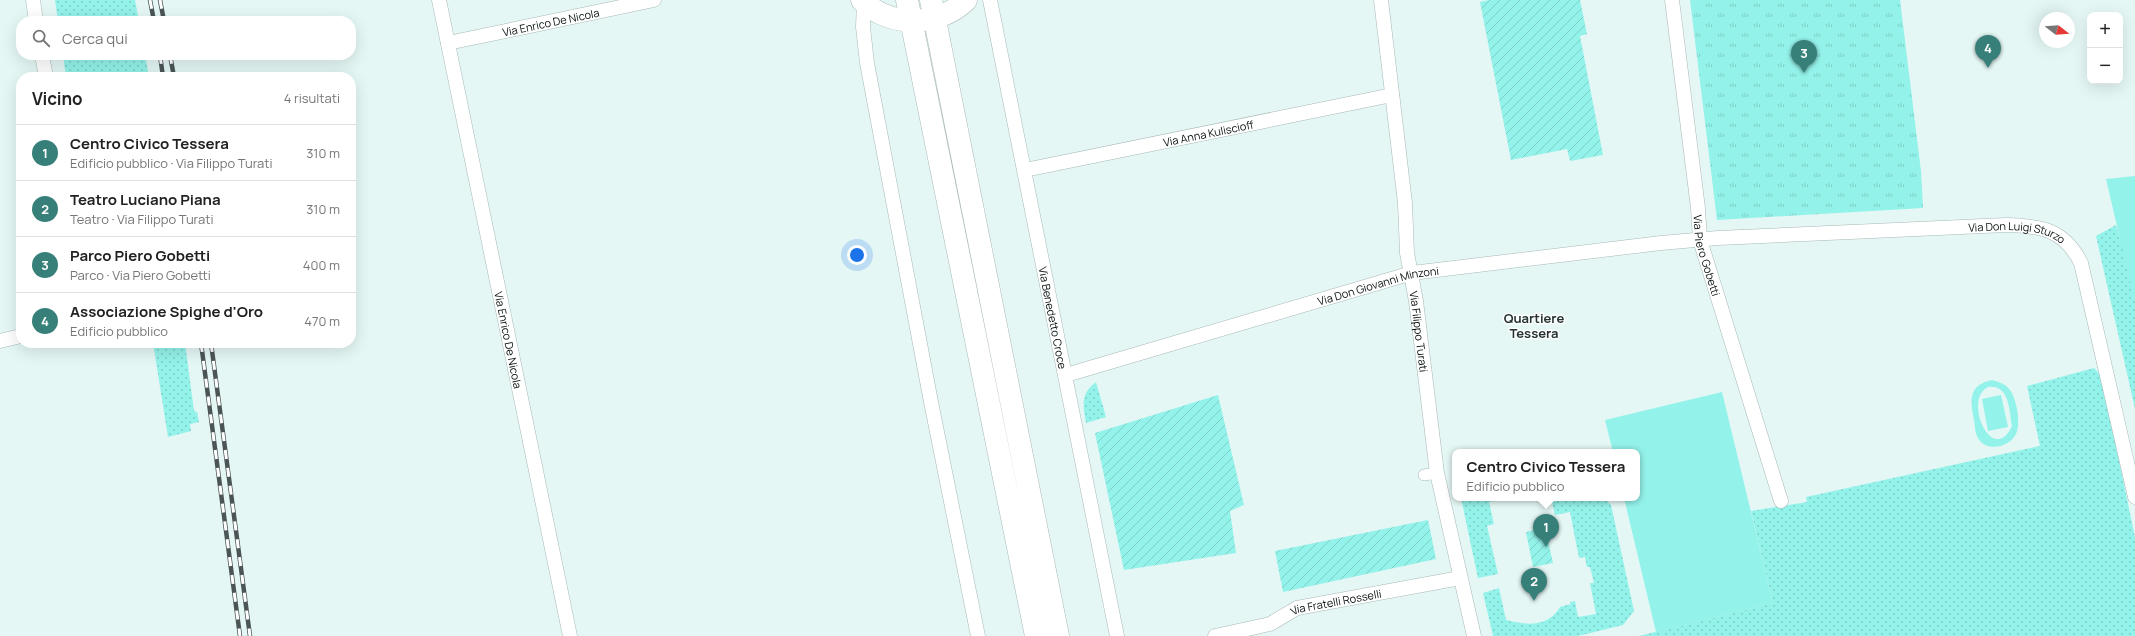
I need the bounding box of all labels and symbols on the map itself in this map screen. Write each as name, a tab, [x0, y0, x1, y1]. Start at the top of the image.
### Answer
street label: Via Enrico De Nicola	[501, 4, 601, 39]
north arrow	[2039, 12, 2075, 48]
pin: 4	[1975, 35, 2001, 68]
pin: 3	[1791, 40, 1817, 73]
street label: Via Anna Kuliscioff	[1162, 116, 1255, 149]
street label: Via Piero Gobetti	[1691, 214, 1724, 298]
street label: Via Don Luigi Sturzo	[1968, 218, 2069, 247]
your location	[847, 245, 867, 265]
street label: Via Don Giovanni Minzoni	[1316, 262, 1440, 308]
street label: Via Benedetto Croce	[1036, 265, 1071, 371]
street label: Via Enrico De Nicola	[492, 290, 526, 390]
street label: Via Filippo Turati	[1407, 290, 1432, 373]
district label: Quartiere Tessera	[1504, 309, 1564, 342]
pin: 1	[1533, 514, 1559, 547]
pin: 2	[1521, 568, 1547, 601]
street label: Via Fratelli Rosselli	[1287, 585, 1382, 618]

